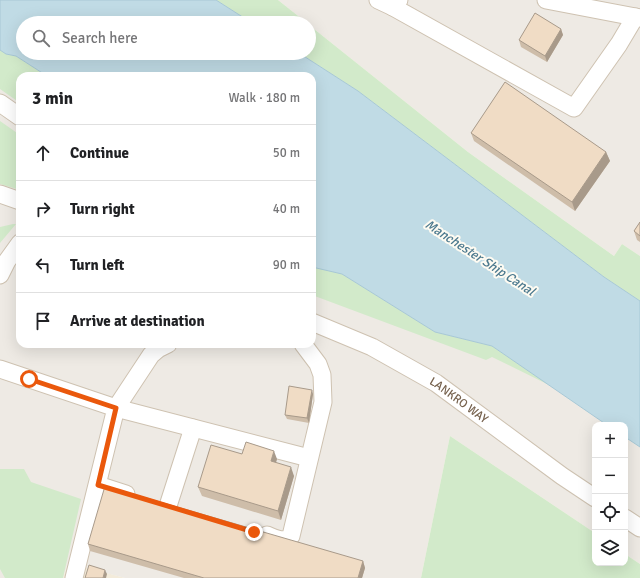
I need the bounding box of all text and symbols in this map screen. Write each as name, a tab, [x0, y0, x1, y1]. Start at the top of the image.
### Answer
search box	[16, 16, 316, 60]
icon: search	[30, 27, 52, 49]
text: Search here	[62, 29, 138, 47]
text: 3 min	[32, 88, 73, 109]
text: Walk · 180 m	[229, 90, 300, 106]
icon: ahead	[32, 142, 54, 164]
text: Continue	[70, 144, 129, 162]
text: 50 m	[273, 145, 300, 161]
icon: right	[32, 198, 54, 220]
text: Turn right	[70, 200, 135, 218]
text: 40 m	[273, 201, 300, 217]
water label: Manchester Ship Canal	[422, 217, 539, 300]
icon: left	[32, 254, 54, 276]
text: Turn left	[70, 256, 124, 274]
text: 90 m	[273, 257, 300, 273]
icon: arrive	[32, 310, 54, 332]
text: Arrive at destination	[70, 312, 205, 330]
route start	[20, 370, 38, 388]
street label: LANKRO WAY	[427, 374, 491, 426]
map controls	[592, 422, 628, 566]
button: +	[592, 422, 628, 458]
button: −	[592, 458, 628, 494]
button: locate	[592, 494, 628, 530]
route end	[245, 523, 263, 541]
button: layers	[592, 530, 628, 566]

